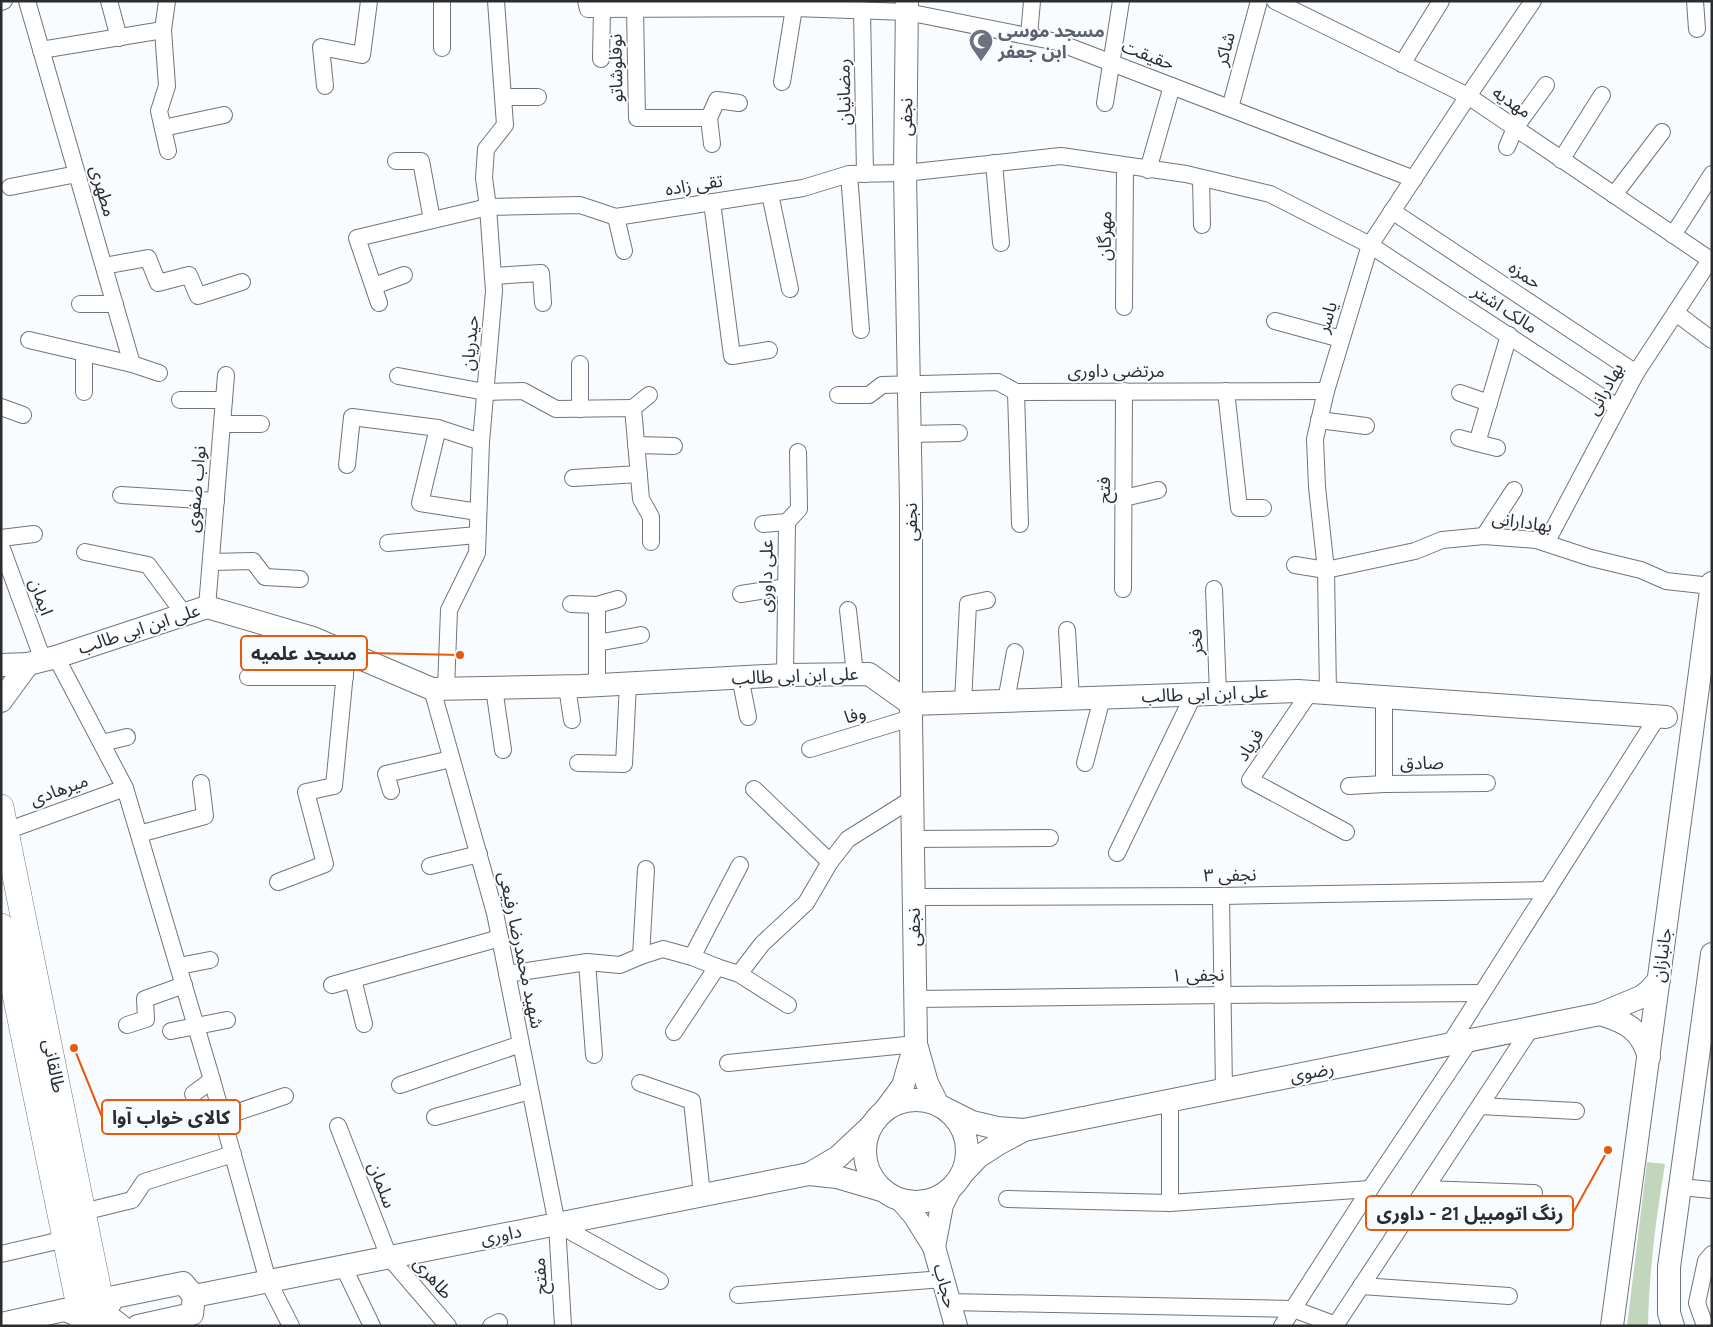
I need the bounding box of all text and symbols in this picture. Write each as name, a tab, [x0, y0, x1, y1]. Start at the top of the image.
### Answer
place label: مسجد موسی ابن جعفر	[997, 20, 1105, 63]
mosque icon: مسجد موسی ابن جعفر	[968, 28, 994, 62]
street label: شاکر	[1210, 30, 1240, 69]
street label: نوفلوشاتو	[604, 34, 628, 102]
street label: حقیقت	[1118, 35, 1178, 75]
street label: رمضانیان	[832, 58, 856, 126]
street label: مهدیه	[1488, 81, 1536, 123]
street label: نجفی	[895, 98, 917, 136]
street label: مطهری	[85, 163, 121, 219]
street label: تقی زاده	[664, 170, 724, 200]
street label: مهرگان	[1094, 211, 1116, 261]
street label: حمزه	[1504, 256, 1546, 294]
street label: مالک اشتر	[1467, 279, 1542, 338]
street label: یاسر	[1312, 299, 1342, 336]
street label: حیدریان	[457, 314, 483, 372]
street label: بهادرانی	[1582, 359, 1628, 419]
street label: مرتضی داوری	[1067, 360, 1165, 382]
street label: نواب صفوی	[181, 445, 211, 533]
street label: فتح	[1093, 477, 1117, 503]
street label: نجفی	[900, 503, 922, 541]
street label: بهادارانی	[1490, 507, 1554, 537]
street label: علی داوری	[754, 539, 778, 613]
street label: ایمان	[24, 576, 58, 618]
street label: علی ابن ابی طالب	[75, 599, 203, 659]
street label: فخر	[1184, 628, 1208, 657]
callout: مسجد علمیه	[241, 636, 367, 670]
text: مسجد علمیه	[251, 643, 357, 665]
street label: علی ابن ابی طالب	[731, 663, 859, 689]
street label: علی ابن ابی طالب	[1141, 681, 1269, 707]
street label: وفا	[842, 701, 868, 729]
street label: فریاد	[1231, 725, 1269, 765]
street label: صادق	[1400, 752, 1444, 774]
street label: میرهادی	[27, 769, 91, 811]
street label: نجفی ۳	[1203, 864, 1257, 886]
street label: شهید محمدرضا رفیعی	[494, 869, 548, 1031]
street label: نجفی	[903, 908, 925, 946]
street label: جانبازان	[1647, 926, 1677, 984]
street label: نجفی ۱	[1171, 964, 1225, 986]
street label: طالقانی	[38, 1037, 70, 1095]
street label: رضوی	[1288, 1057, 1336, 1087]
callout: کالای خواب آوا	[102, 1100, 240, 1134]
text: کالای خواب آوا	[112, 1106, 230, 1129]
street label: سلمان	[363, 1159, 401, 1211]
callout: رنگ اتومبیل 21 - داوری	[1366, 1196, 1573, 1230]
text: رنگ اتومبیل 21 - داوری	[1377, 1203, 1563, 1225]
street label: داوری	[479, 1220, 523, 1250]
street label: طاهری	[409, 1252, 457, 1304]
street label: مفتح	[528, 1257, 554, 1295]
street label: حجاب	[929, 1261, 961, 1311]

